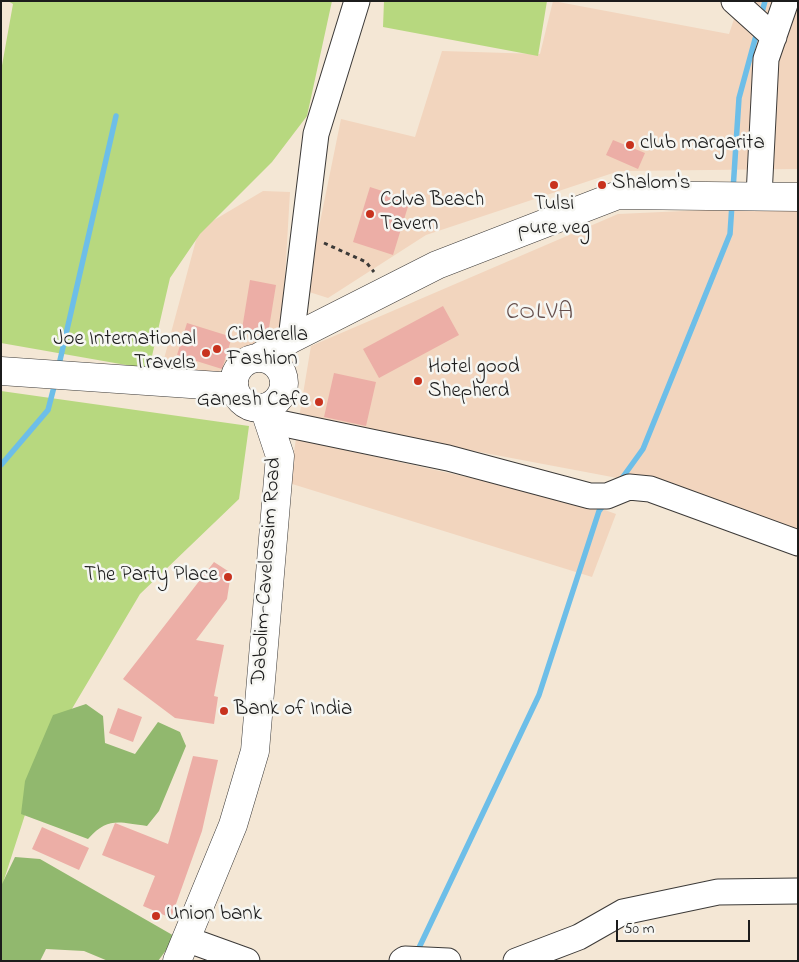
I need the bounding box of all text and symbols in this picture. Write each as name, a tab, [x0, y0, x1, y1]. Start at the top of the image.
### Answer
place label: club margarita	[640, 132, 765, 158]
marker: club margarita	[624, 139, 636, 151]
place label: Shalom's	[612, 172, 690, 198]
marker: Tulsi pure veg	[548, 179, 560, 191]
marker: Shalom's	[596, 179, 608, 191]
place label: Colva Beach Tavern	[380, 189, 484, 239]
place label: Tulsi pure veg	[518, 193, 590, 243]
marker: Colva Beach Tavern	[364, 208, 376, 220]
district label: COLVA	[505, 300, 575, 328]
place label: Cinderella Fashion	[227, 324, 308, 374]
place label: Joe International Travels	[53, 328, 196, 378]
marker: Cinderella Fashion	[211, 343, 223, 355]
marker: Joe International Travels	[200, 347, 212, 359]
place label: Hotel good Shepherd	[428, 356, 519, 406]
marker: Hotel good Shepherd	[412, 375, 424, 387]
place label: Ganesh Cafe	[197, 389, 309, 415]
marker: Ganesh Cafe	[313, 396, 325, 408]
street label: Dabolim-Cavelossim Road	[247, 457, 289, 685]
place label: The Party Place	[84, 564, 218, 590]
marker: The Party Place	[222, 571, 234, 583]
place label: Bank of India	[234, 698, 352, 724]
marker: Bank of India	[218, 705, 230, 717]
place label: Union bank	[166, 903, 262, 929]
marker: Union bank	[150, 910, 162, 922]
scale bar	[619, 910, 753, 942]
text: 50 m	[624, 918, 654, 940]

